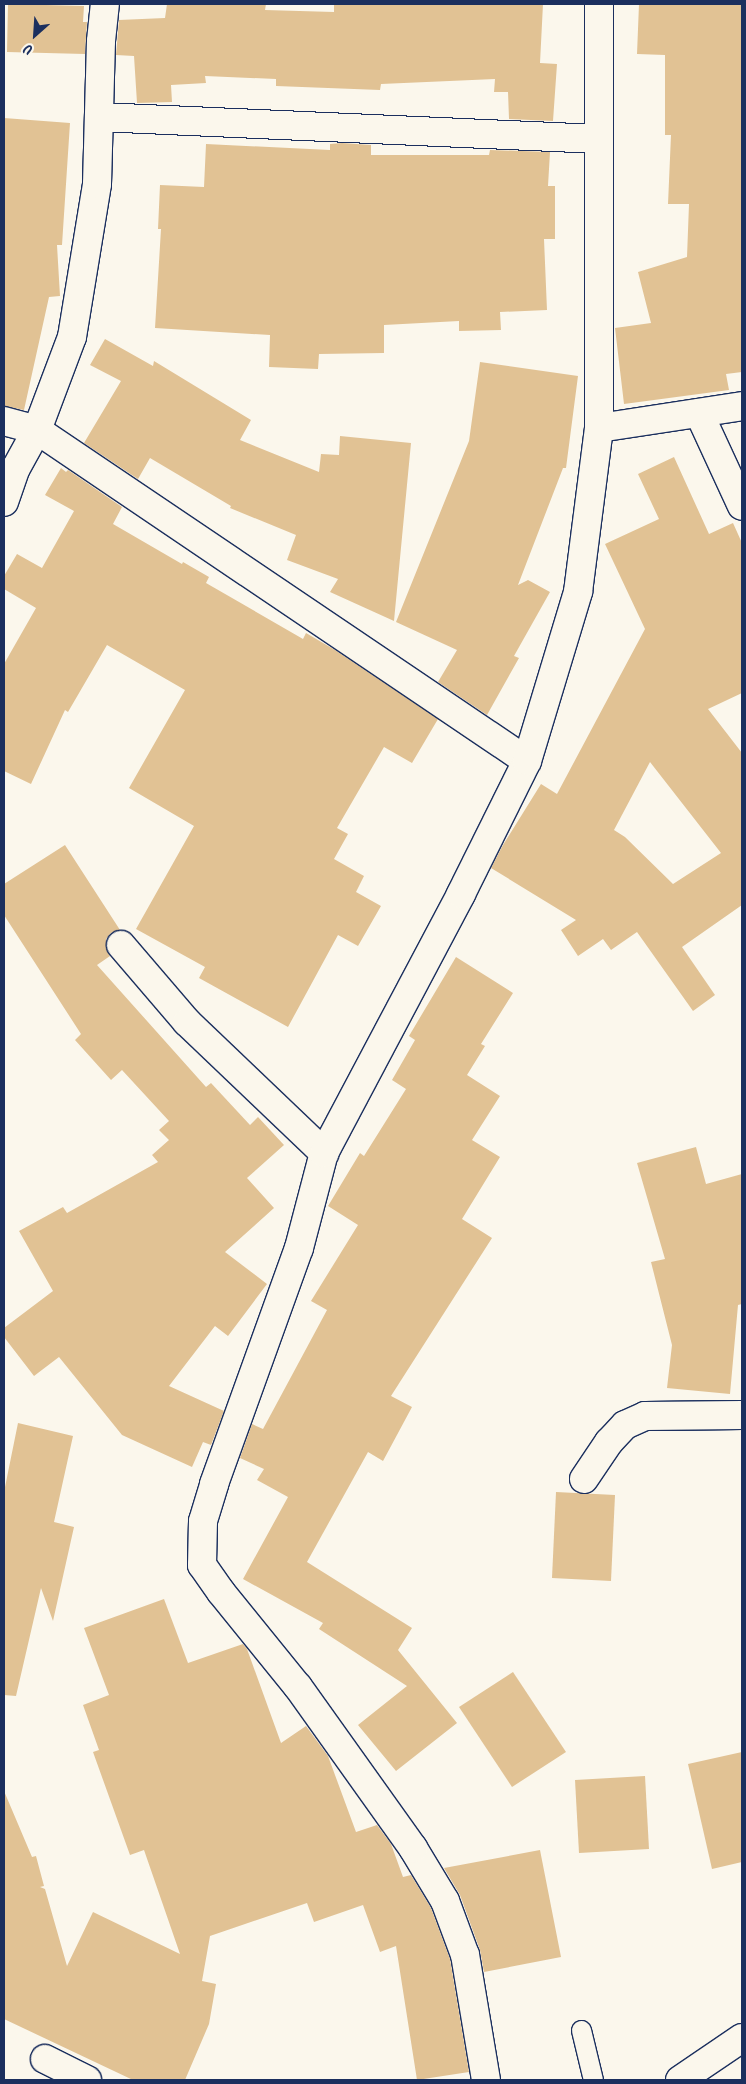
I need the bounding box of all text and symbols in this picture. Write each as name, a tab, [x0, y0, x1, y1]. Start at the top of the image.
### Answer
north arrow	[10, 10, 60, 60]
text: U	[20, 37, 37, 60]

